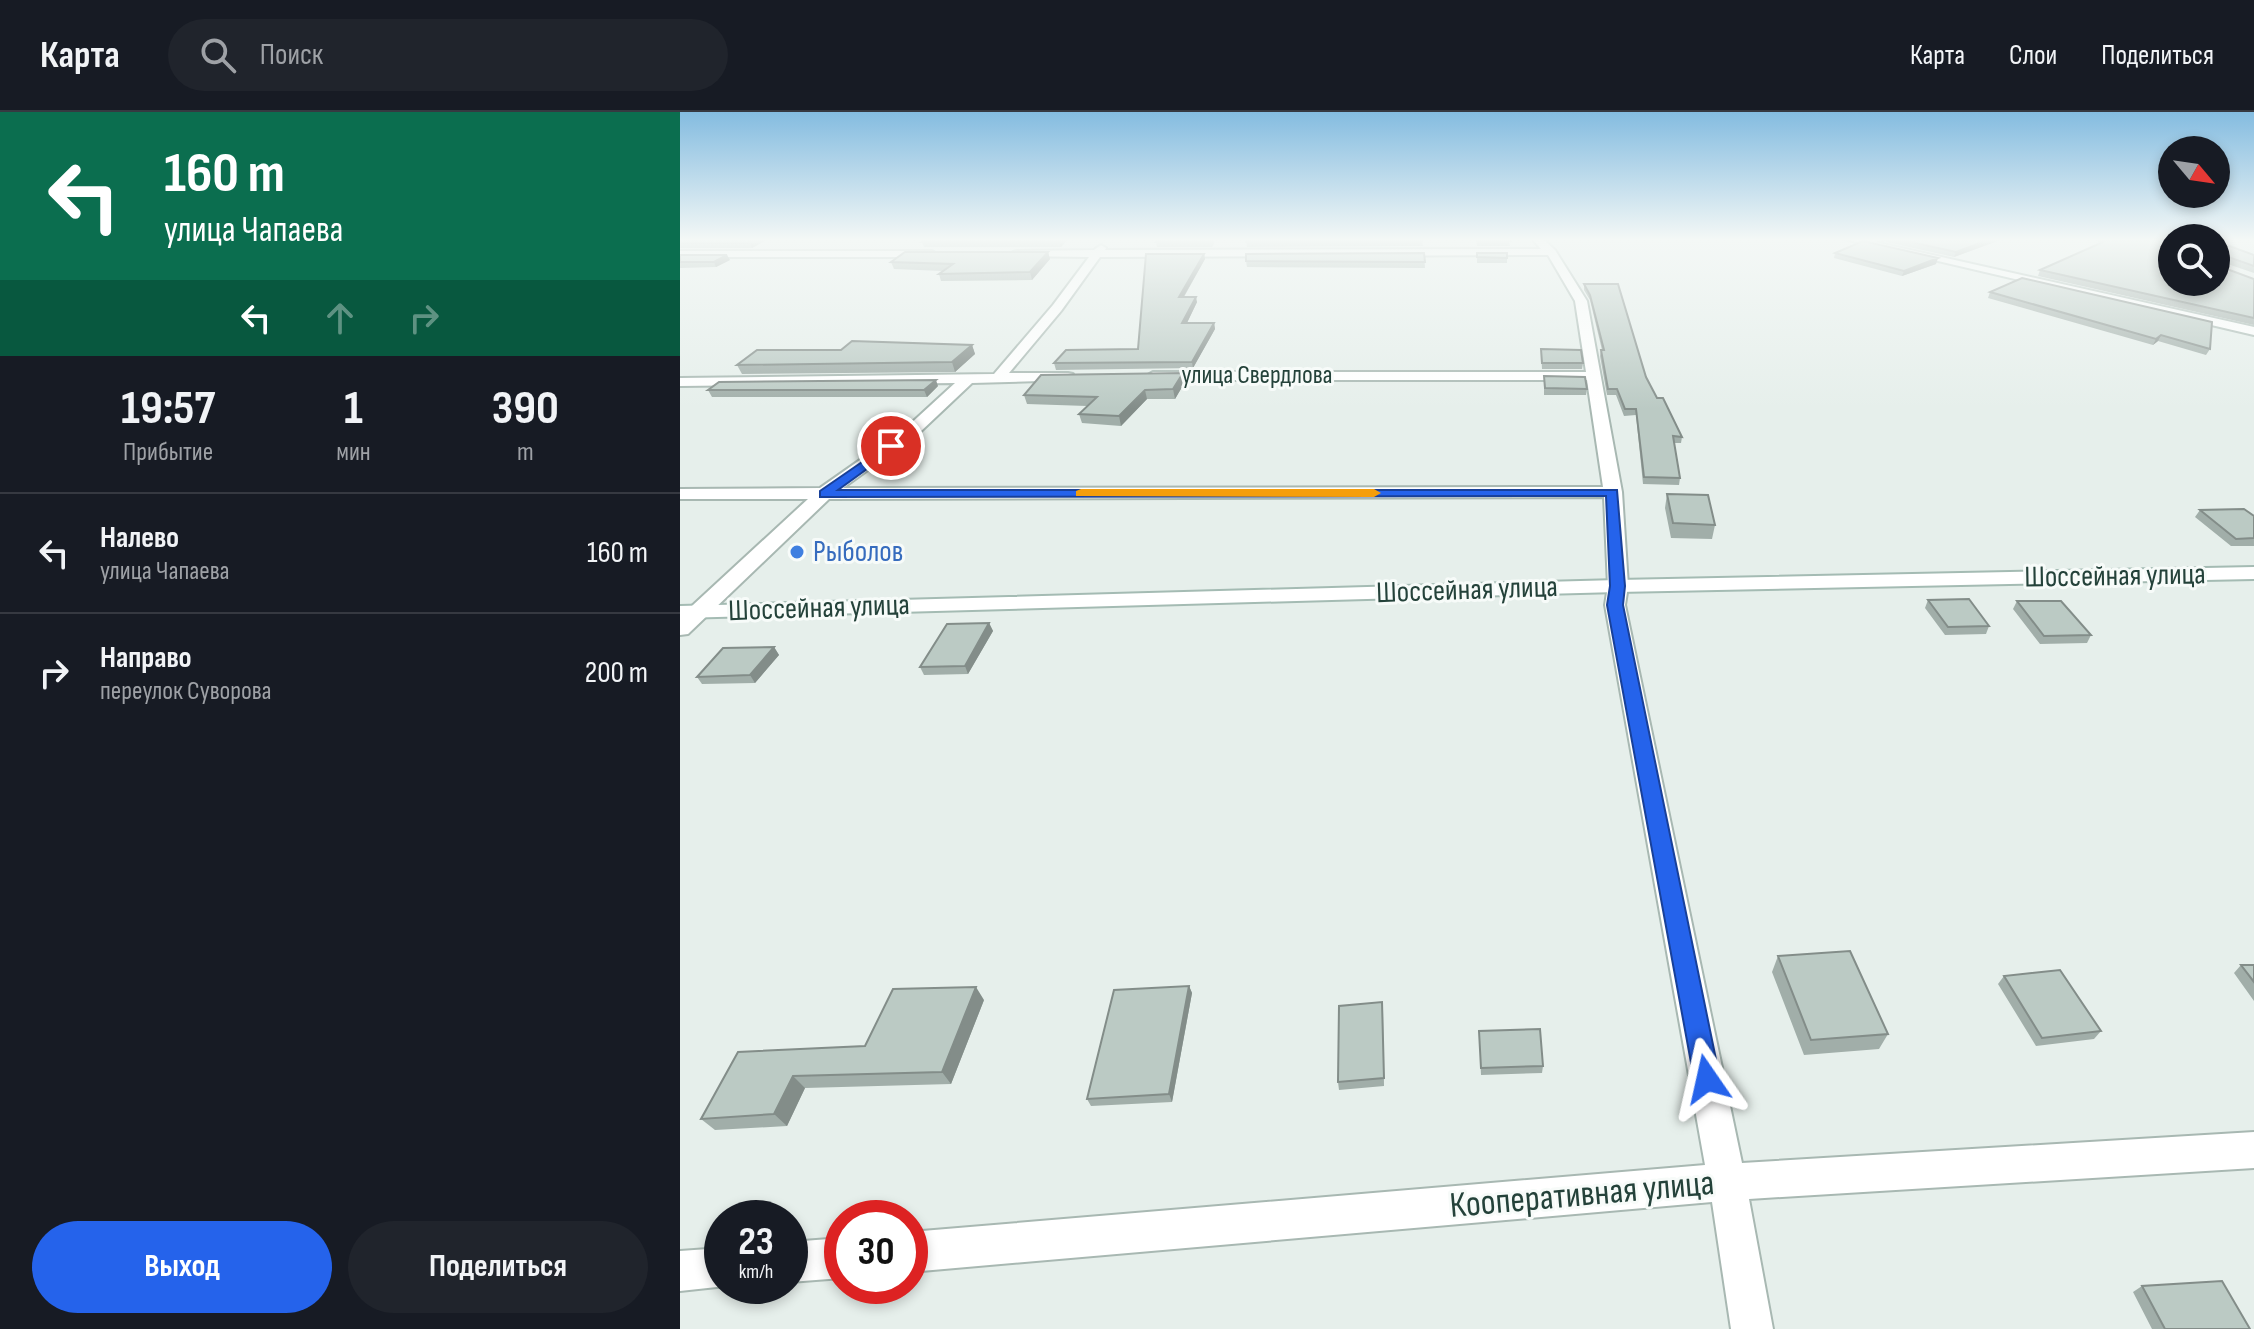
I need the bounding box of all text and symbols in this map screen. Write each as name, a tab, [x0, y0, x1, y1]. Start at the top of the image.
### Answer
search box	[168, 19, 728, 91]
text: Карта	[40, 33, 120, 78]
icon: search	[196, 33, 240, 77]
text: Поиск	[260, 37, 323, 73]
text: Карта	[1910, 39, 1965, 72]
text: Слои	[2009, 39, 2057, 72]
text: Поделиться	[2101, 39, 2214, 72]
north arrow	[2158, 136, 2230, 208]
map controls	[2158, 136, 2230, 296]
text: 160 m	[164, 141, 285, 208]
icon: left	[32, 144, 136, 248]
text: улица Чапаева	[164, 209, 343, 252]
button: search	[2158, 224, 2230, 296]
icon: left	[234, 296, 278, 340]
icon: ahead	[318, 296, 362, 340]
icon: right	[402, 296, 446, 340]
street label: улица Свердлова	[1182, 360, 1332, 391]
text: 19:57	[121, 380, 215, 437]
text: 1	[344, 380, 363, 437]
text: 390	[492, 380, 559, 437]
pin	[857, 412, 925, 480]
icon: arrive	[869, 424, 913, 468]
text: Прибытие	[123, 437, 213, 468]
text: мин	[336, 437, 371, 468]
text: m	[517, 437, 534, 468]
text: Налево	[100, 520, 179, 556]
icon: left	[32, 531, 76, 575]
place label: Рыболов	[813, 534, 903, 570]
text: 160 m	[587, 535, 648, 571]
marker: Рыболов	[788, 543, 806, 561]
text: улица Чапаева	[100, 556, 229, 587]
street label: Шоссейная улица	[2024, 556, 2206, 596]
street label: Шоссейная улица	[1376, 569, 1558, 611]
street label: Шоссейная улица	[728, 587, 910, 629]
text: Направо	[100, 640, 192, 676]
icon: right	[32, 651, 76, 695]
text: 200 m	[585, 655, 648, 691]
text: переулок Суворова	[100, 676, 272, 707]
position arrow	[1665, 1037, 1749, 1121]
street label: Кооперативная улица	[1448, 1162, 1716, 1228]
speed limit sign: 30	[824, 1200, 928, 1304]
text: 23	[738, 1218, 774, 1266]
button: Выход	[32, 1221, 332, 1313]
button: Поделиться	[348, 1221, 648, 1313]
text: km/h	[739, 1260, 773, 1284]

